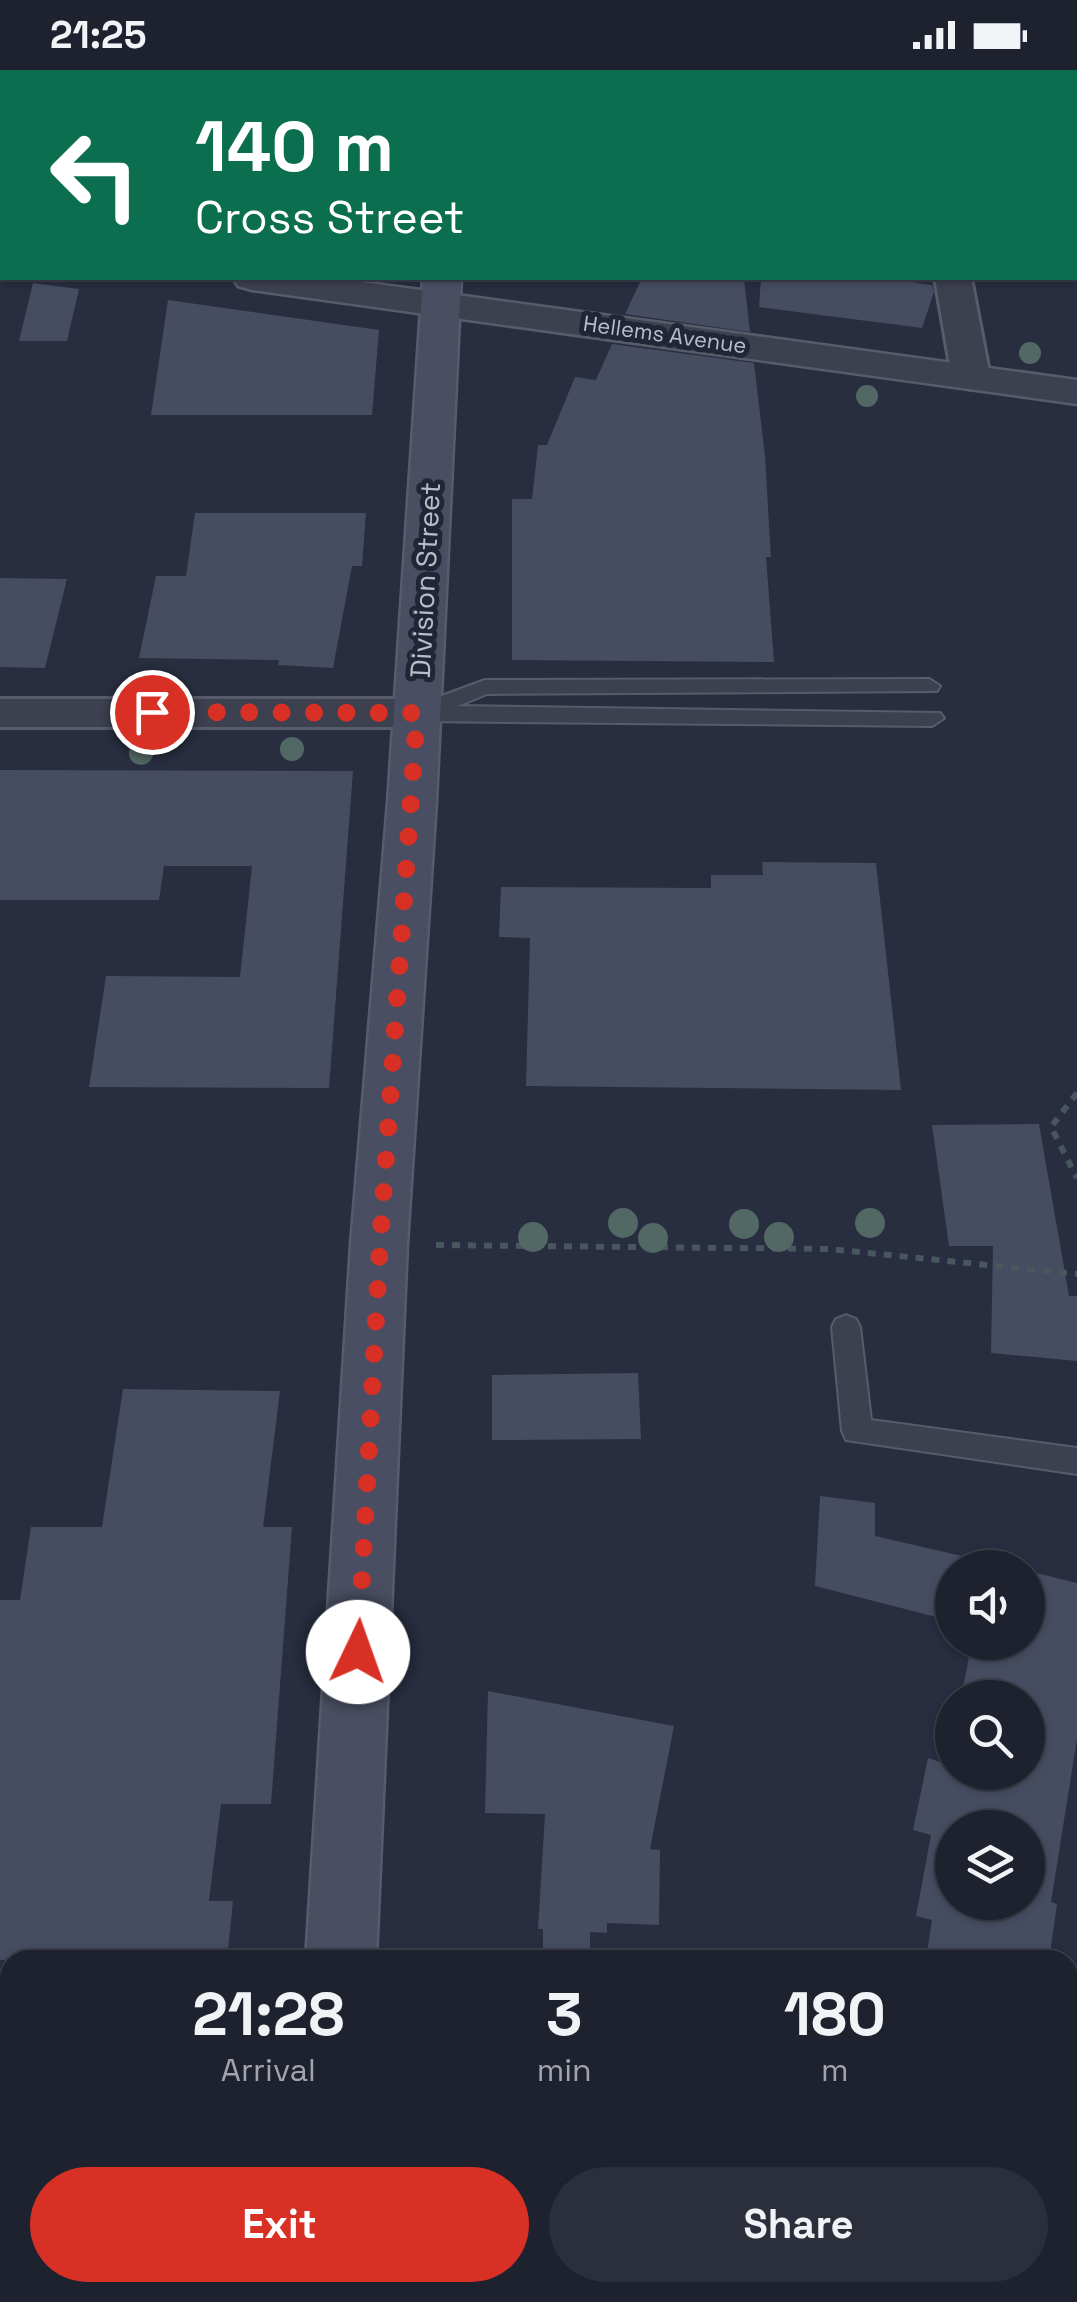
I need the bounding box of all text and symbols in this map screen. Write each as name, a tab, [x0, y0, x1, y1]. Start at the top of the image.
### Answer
text: 21:25	[50, 11, 146, 59]
text: 140 m	[195, 102, 394, 191]
icon: left	[30, 110, 160, 240]
text: Cross Street	[195, 189, 464, 246]
street label: Hellems Avenue	[581, 309, 749, 359]
street label: Division Street	[402, 481, 448, 679]
pin	[110, 670, 195, 755]
icon: arrive	[125, 685, 180, 740]
map controls	[935, 1550, 1045, 1920]
button: sound	[935, 1550, 1045, 1660]
position arrow	[306, 1600, 410, 1704]
button: search	[935, 1680, 1045, 1790]
button: layers	[935, 1810, 1045, 1920]
text: 21:28	[192, 1976, 344, 2053]
text: 3	[546, 1976, 582, 2053]
text: 180	[784, 1976, 886, 2053]
text: Arrival	[221, 2050, 316, 2090]
text: min	[537, 2050, 592, 2090]
text: m	[821, 2050, 849, 2090]
button: Exit	[30, 2167, 529, 2282]
button: Share	[549, 2167, 1048, 2282]

